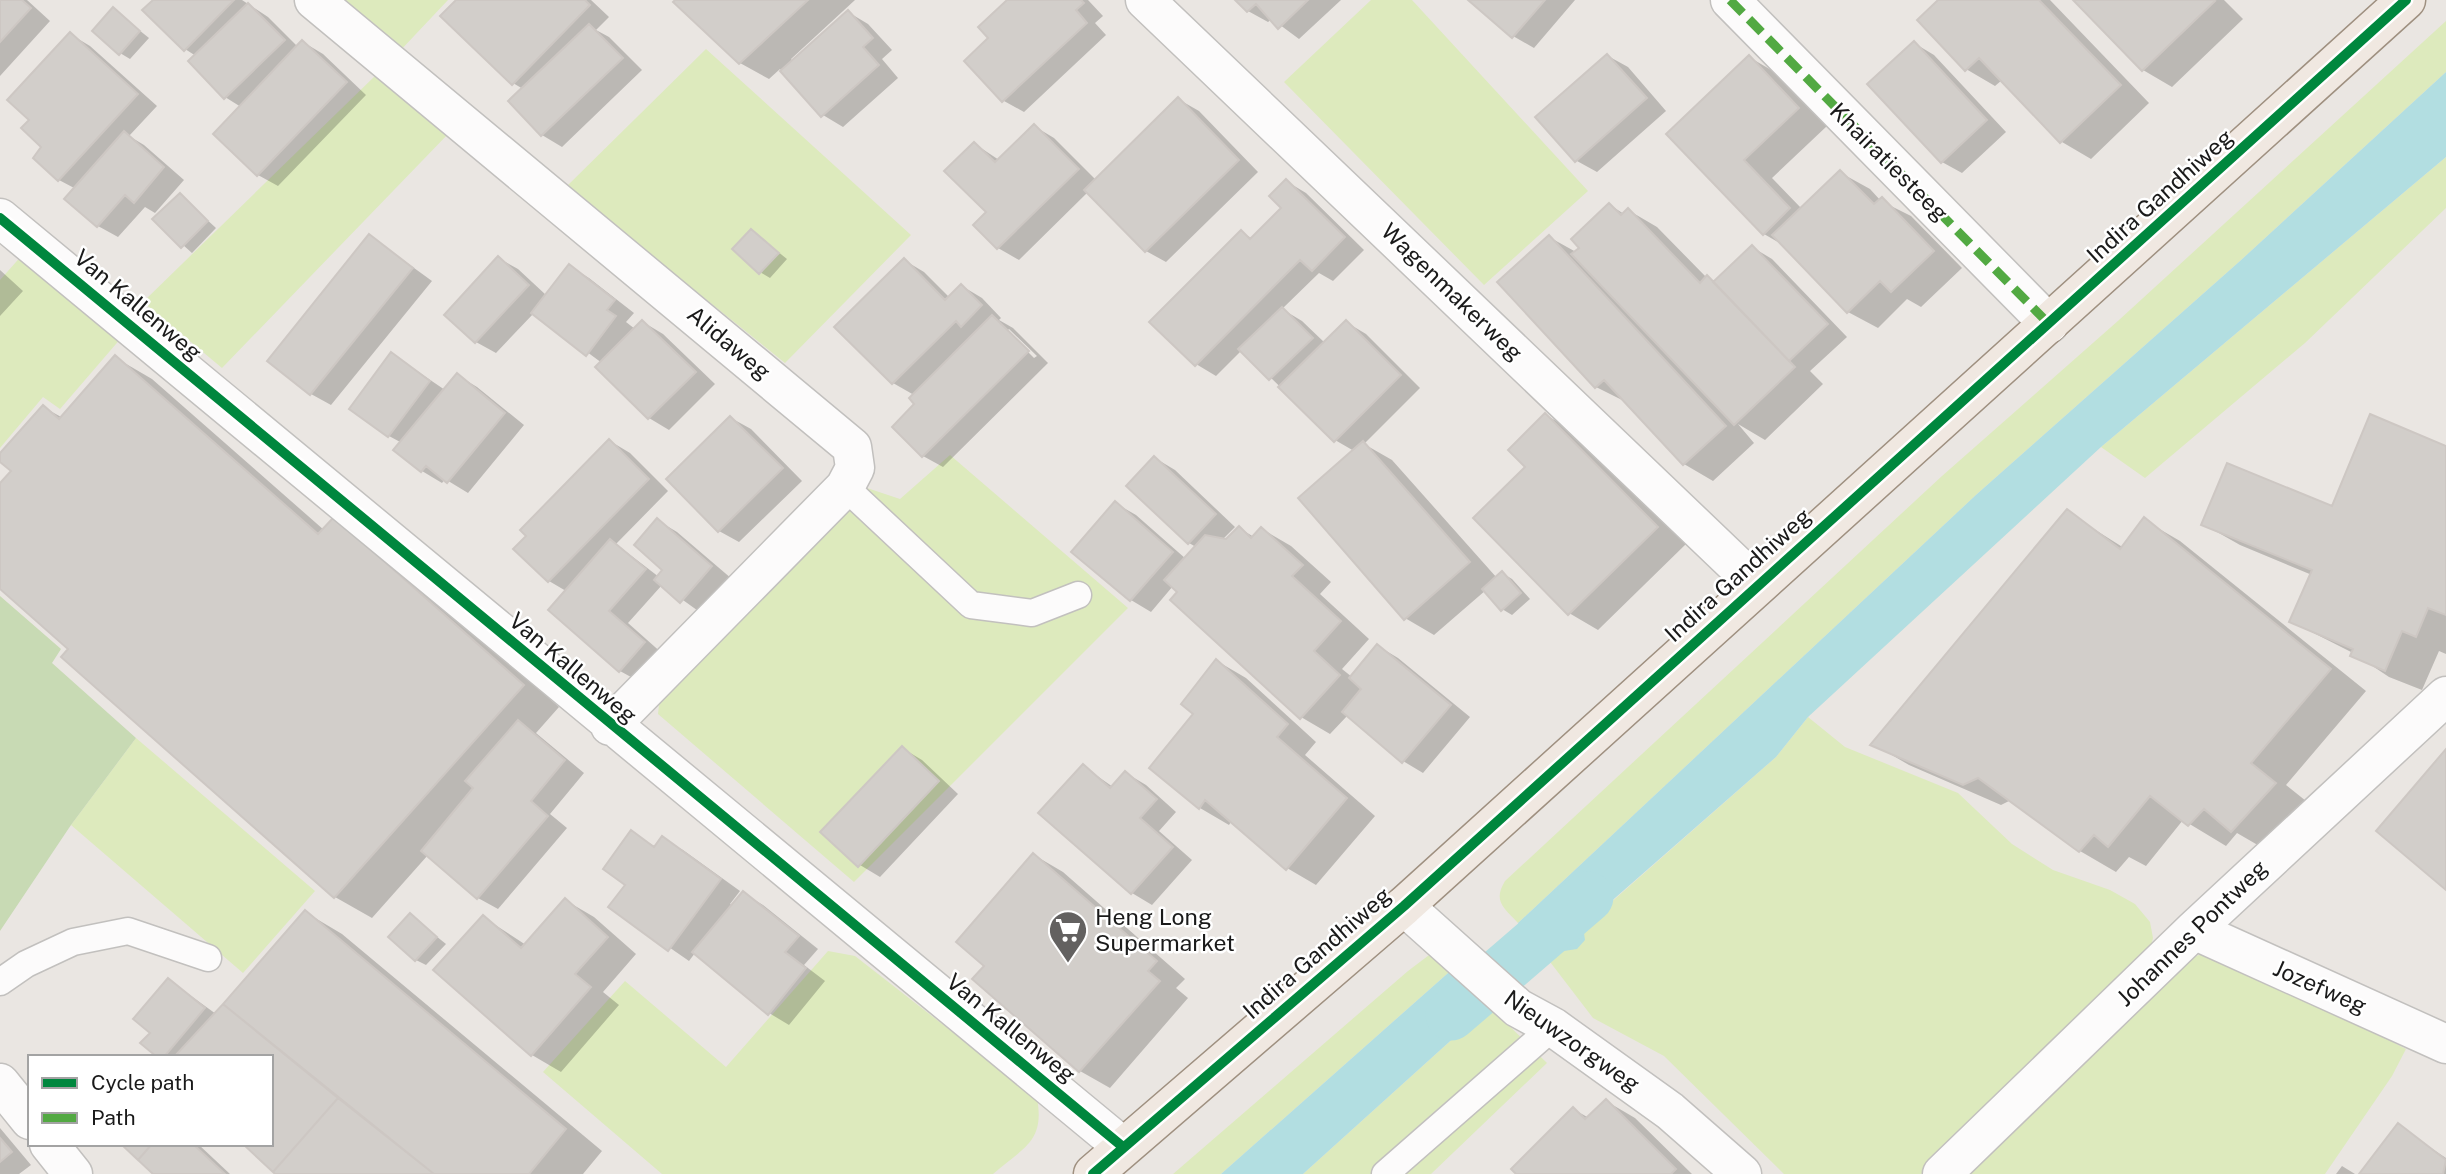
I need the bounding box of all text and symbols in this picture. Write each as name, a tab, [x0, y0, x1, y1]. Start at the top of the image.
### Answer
street label: Khairatiesteeg	[1825, 97, 1954, 226]
street label: Indira Gandhiweg	[2081, 123, 2238, 268]
street label: Wagenmakerweg	[1376, 217, 1529, 366]
street label: Van Kallenweg	[69, 243, 208, 366]
street label: Alidaweg	[682, 300, 776, 385]
street label: Indira Gandhiweg	[1659, 502, 1816, 647]
street label: Van Kallenweg	[504, 606, 643, 729]
street label: Johannes Pontweg	[2111, 854, 2272, 1011]
street label: Indira Gandhiweg	[1237, 881, 1396, 1024]
place label: Heng Long Supermarket	[1095, 903, 1235, 956]
supermarket icon: Heng Long Supermarket	[1047, 909, 1089, 964]
street label: Jozefweg	[2269, 954, 2371, 1019]
street label: Van Kallenweg	[941, 967, 1081, 1088]
street label: Nieuwzorgweg	[1499, 984, 1645, 1097]
legend	[28, 1055, 273, 1146]
text: Cycle path	[91, 1070, 194, 1095]
text: Path	[91, 1105, 136, 1130]

